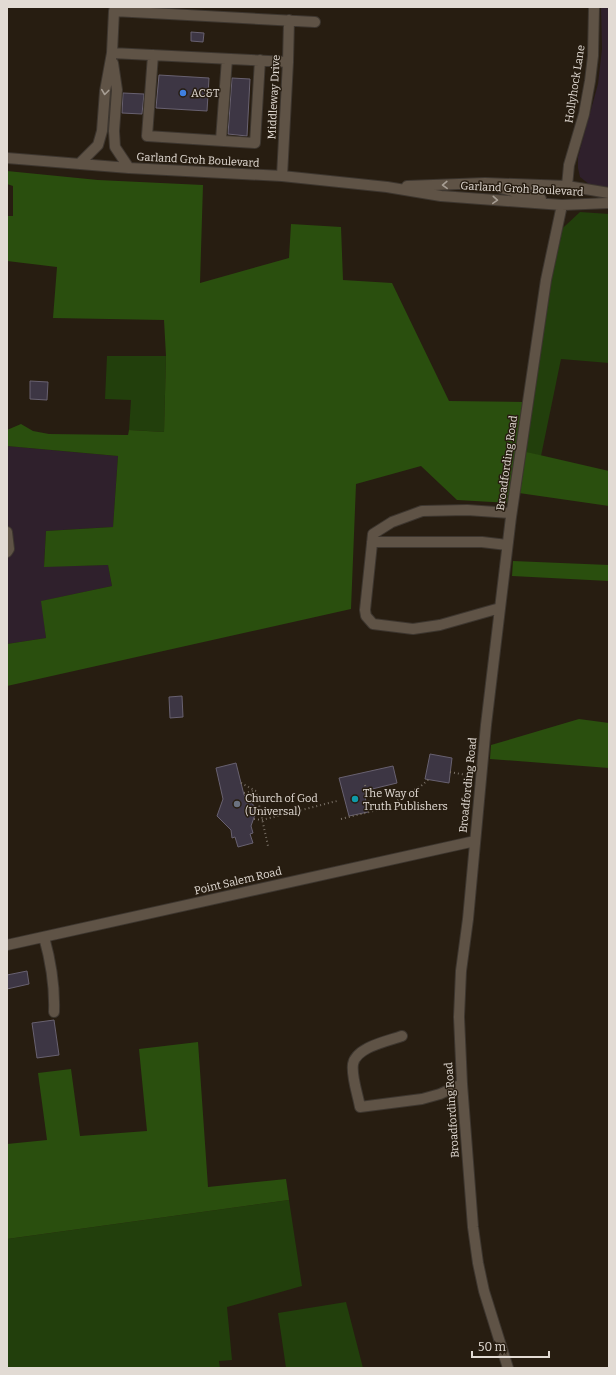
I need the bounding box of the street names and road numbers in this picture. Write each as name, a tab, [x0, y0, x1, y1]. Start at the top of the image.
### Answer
street label: Hollyhock Lane	[562, 44, 588, 124]
street label: Middleway Drive	[265, 54, 283, 140]
street label: Garland Groh Boulevard	[136, 150, 260, 170]
street label: Garland Groh Boulevard	[460, 179, 584, 199]
street label: Broadfording Road	[494, 414, 520, 511]
street label: Broadfording Road	[457, 736, 480, 833]
street label: Point Salem Road	[193, 865, 283, 897]
street label: Broadfording Road	[442, 1061, 462, 1158]

